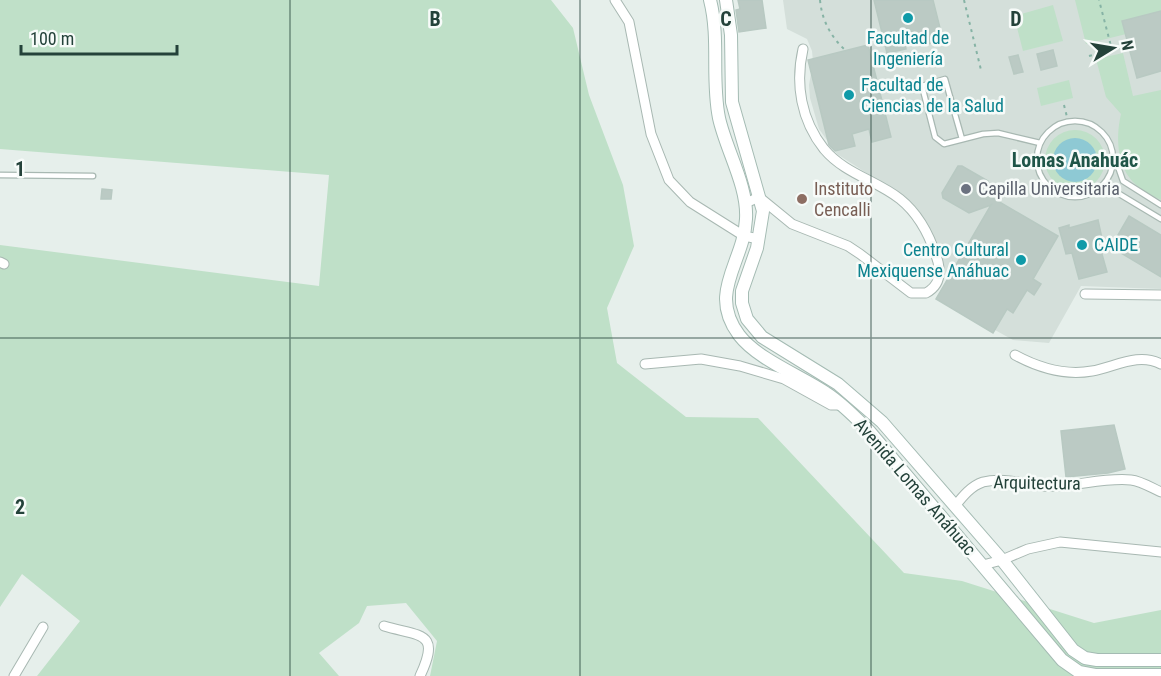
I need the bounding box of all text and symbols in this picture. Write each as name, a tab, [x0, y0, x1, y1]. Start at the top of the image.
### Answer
text: B	[429, 7, 441, 31]
text: C	[720, 7, 732, 31]
text: D	[1010, 7, 1022, 31]
marker: Facultad de Ingeniería	[901, 11, 915, 25]
scale bar	[21, 18, 177, 56]
north arrow	[1083, 18, 1143, 78]
place label: Facultad de Ingeniería	[867, 27, 949, 69]
text: 100 m	[30, 28, 74, 49]
text: N	[1117, 39, 1137, 52]
place label: Facultad de Ciencias de la Salud	[861, 74, 1004, 116]
marker: Facultad de Ciencias de la Salud	[842, 88, 856, 102]
district label: Lomas Anahuác	[1012, 148, 1138, 172]
text: 1	[15, 157, 25, 181]
place label: Instituto Cencalli	[814, 178, 873, 220]
place label: Capilla Universitaria	[978, 178, 1120, 199]
marker: Capilla Universitaria	[959, 182, 973, 196]
marker: Instituto Cencalli	[795, 192, 809, 206]
place label: CAIDE	[1094, 234, 1138, 255]
marker: CAIDE	[1075, 238, 1089, 252]
place label: Centro Cultural Mexiquense Anáhuac	[857, 239, 1009, 281]
marker: Centro Cultural Mexiquense Anáhuac	[1014, 253, 1028, 267]
street label: Avenida Lomas Anáhuac	[850, 414, 981, 559]
street label: Arquitectura	[993, 471, 1081, 494]
text: 2	[15, 495, 25, 519]

